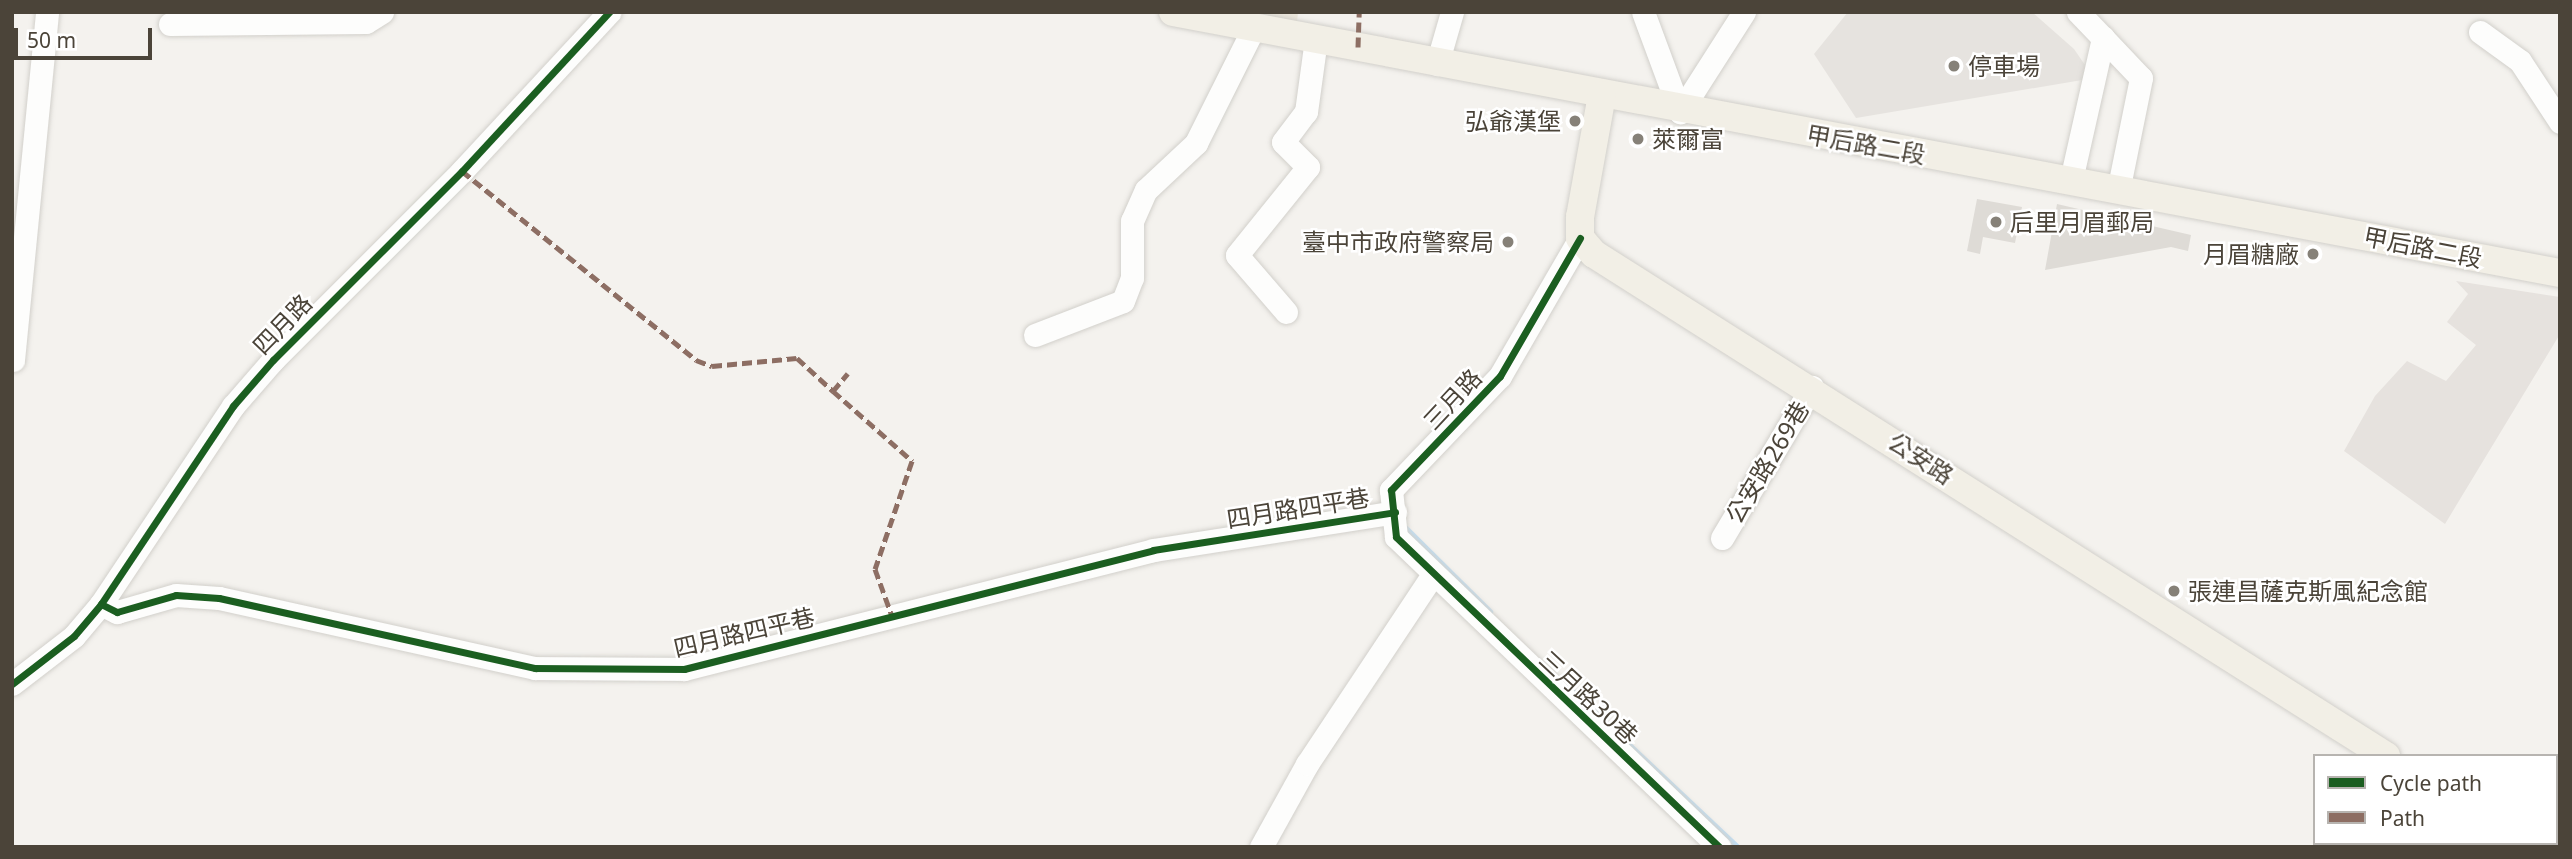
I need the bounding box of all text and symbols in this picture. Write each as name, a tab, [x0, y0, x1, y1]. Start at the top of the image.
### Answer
scale bar	[18, 14, 156, 58]
text: 50 m	[27, 26, 76, 54]
place label: 停車場	[1968, 52, 2040, 80]
marker: 停車場	[1946, 58, 1962, 74]
place label: 弘爺漢堡	[1465, 107, 1561, 135]
marker: 弘爺漢堡	[1567, 113, 1583, 129]
street label: 甲后路二段	[1804, 119, 1928, 169]
place label: 萊爾富	[1652, 125, 1724, 153]
marker: 萊爾富	[1630, 131, 1646, 147]
place label: 后里月眉郵局	[2010, 208, 2154, 236]
marker: 后里月眉郵局	[1988, 214, 2004, 230]
street label: 甲后路二段	[2361, 221, 2485, 273]
place label: 臺中市政府警察局	[1302, 228, 1494, 256]
marker: 臺中市政府警察局	[1500, 234, 1516, 250]
place label: 月眉糖廠	[2203, 240, 2299, 268]
marker: 月眉糖廠	[2305, 246, 2321, 262]
street label: 四月路	[247, 288, 317, 360]
street label: 三月路	[1417, 363, 1487, 435]
street label: 公安路269巷	[1719, 396, 1815, 528]
street label: 公安路	[1883, 426, 1959, 490]
street label: 四月路四平巷	[1225, 483, 1371, 533]
place label: 張連昌薩克斯風紀念館	[2188, 577, 2428, 605]
marker: 張連昌薩克斯風紀念館	[2166, 583, 2182, 599]
street label: 四月路四平巷	[671, 602, 817, 662]
street label: 三月路30巷	[1534, 644, 1644, 750]
legend	[2313, 754, 2558, 845]
text: Cycle path	[2380, 769, 2482, 797]
text: Path	[2380, 804, 2425, 832]

